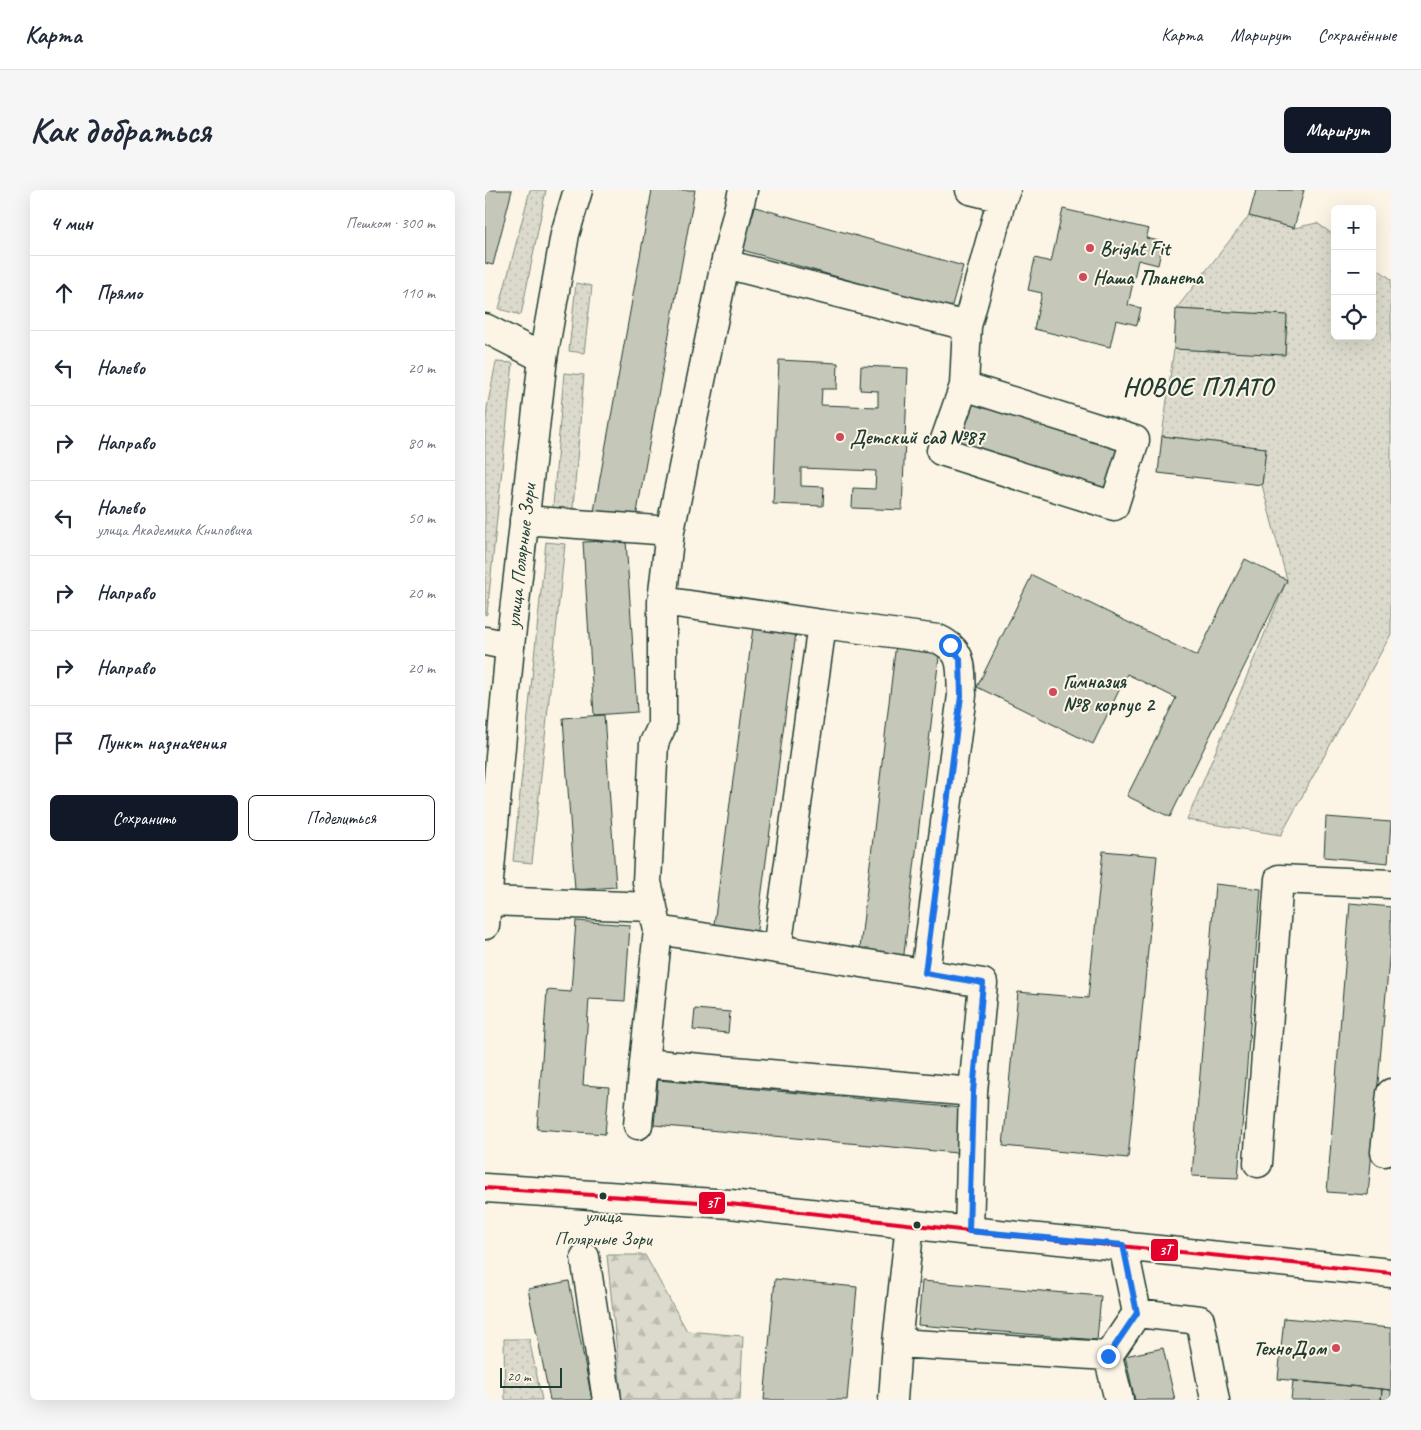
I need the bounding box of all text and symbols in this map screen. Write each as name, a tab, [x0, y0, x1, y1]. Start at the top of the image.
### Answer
text: Карта	[25, 20, 82, 50]
text: Карта	[1161, 24, 1202, 46]
text: Маршрут	[1230, 24, 1290, 46]
text: Сохранённые	[1318, 24, 1396, 46]
button: Маршрут	[1284, 107, 1391, 153]
text: Как добраться	[30, 108, 211, 153]
map controls	[1331, 205, 1376, 340]
button: +	[1331, 205, 1376, 250]
text: 4 мин	[50, 210, 93, 236]
text: Пешком · 300 m	[346, 213, 435, 233]
place label: Bright Fit	[1100, 236, 1172, 261]
marker: Bright Fit	[1084, 242, 1096, 254]
button: −	[1331, 250, 1376, 295]
place label: Наша Планета	[1093, 265, 1204, 290]
marker: Наша Планета	[1077, 271, 1089, 283]
icon: ahead	[50, 279, 78, 307]
text: Прямо	[97, 281, 142, 305]
text: 110 m	[401, 283, 435, 303]
button: locate	[1331, 295, 1376, 340]
icon: left	[50, 354, 78, 382]
text: Налево	[97, 356, 145, 380]
text: 20 m	[408, 358, 435, 378]
district label: НОВОЕ ПЛАТО	[1123, 371, 1276, 403]
place label: Детский сад №87	[850, 425, 986, 450]
icon: right	[50, 429, 78, 457]
text: Направо	[97, 431, 155, 455]
marker: Детский сад №87	[834, 431, 846, 443]
text: 80 m	[408, 433, 435, 453]
street label: улица Полярные Зори	[500, 481, 542, 630]
text: Налево	[97, 496, 145, 520]
icon: left	[50, 504, 78, 532]
text: 50 m	[408, 508, 435, 528]
text: улица Академика Книповича	[97, 520, 251, 540]
icon: right	[50, 579, 78, 607]
text: Направо	[97, 581, 155, 605]
text: 20 m	[408, 583, 435, 603]
route start	[939, 634, 962, 657]
icon: right	[50, 654, 78, 682]
text: Направо	[97, 656, 155, 680]
text: 20 m	[408, 658, 435, 678]
place label: Гимназия №8 корпус 2	[1063, 669, 1156, 718]
marker: Гимназия №8 корпус 2	[1047, 686, 1059, 698]
icon: arrive	[50, 729, 78, 757]
text: Пункт назначения	[97, 731, 226, 755]
button: Сохранить	[50, 795, 238, 841]
button: Поделиться	[248, 795, 435, 841]
marker: улица Полярные Зори	[598, 1191, 608, 1201]
line badge: 3Т	[698, 1191, 726, 1215]
text: 3Т	[706, 1195, 722, 1212]
place label: улица Полярные Зори	[554, 1204, 654, 1251]
unlabelled marker	[912, 1220, 922, 1230]
line badge: 3Т	[1150, 1238, 1179, 1262]
text: 3Т	[1159, 1242, 1175, 1259]
place label: ТехноДом	[1253, 1336, 1328, 1361]
marker: ТехноДом	[1330, 1342, 1342, 1354]
route end	[1097, 1345, 1120, 1368]
scale bar	[500, 1365, 563, 1388]
text: 20 m	[507, 1368, 531, 1385]

